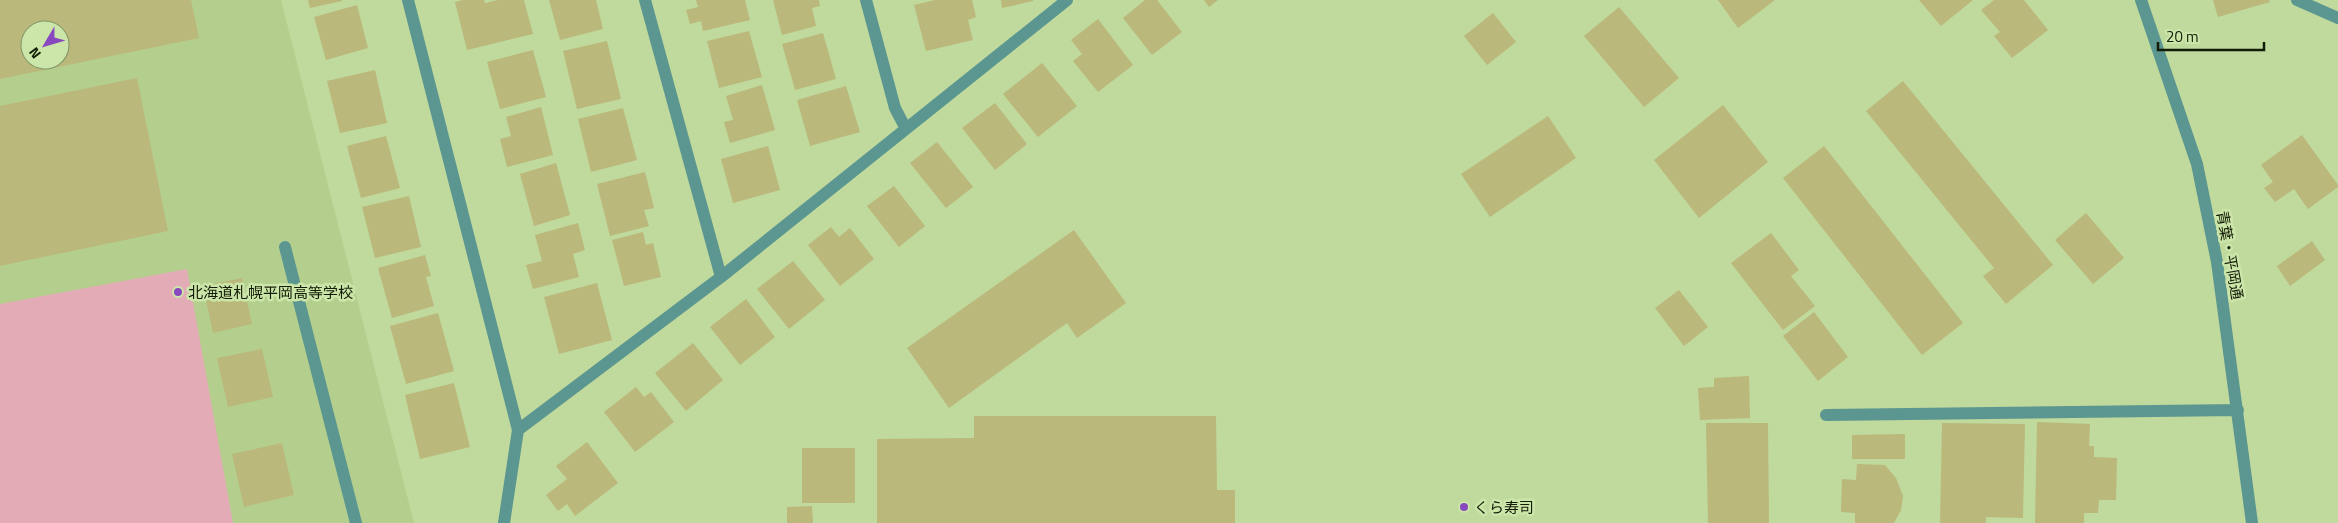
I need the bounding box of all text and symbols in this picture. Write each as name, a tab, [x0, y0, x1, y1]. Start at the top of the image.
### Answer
north arrow	[20, 20, 70, 70]
scale bar	[2158, 20, 2264, 52]
text: 20 m	[2166, 25, 2199, 48]
text: N	[23, 43, 46, 64]
street label: 青葉・平岡通	[2211, 209, 2249, 301]
place label: 北海道札幌平岡高等学校	[188, 281, 353, 304]
marker: 北海道札幌平岡高等学校	[172, 286, 184, 298]
place label: くら寿司	[1474, 496, 1534, 519]
marker: くら寿司	[1458, 501, 1470, 513]

